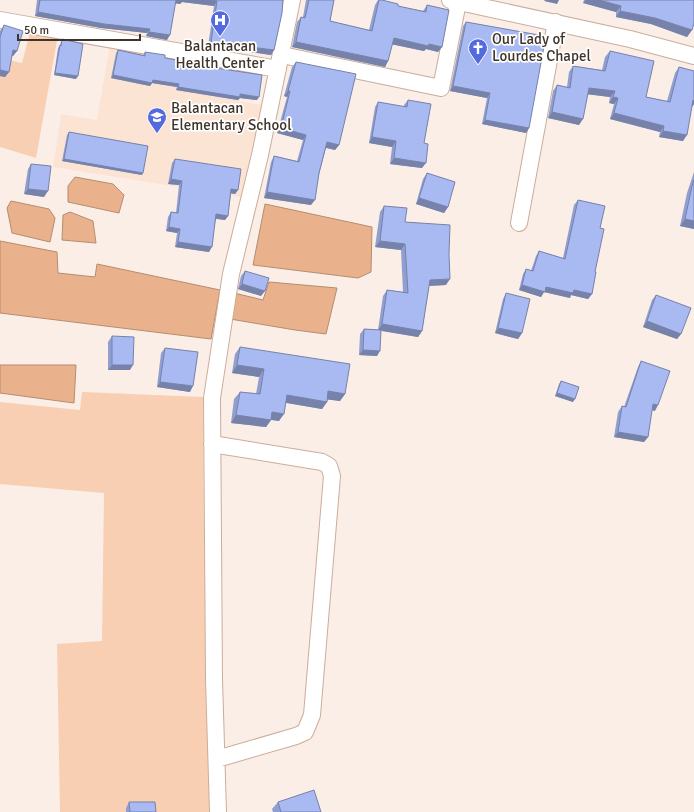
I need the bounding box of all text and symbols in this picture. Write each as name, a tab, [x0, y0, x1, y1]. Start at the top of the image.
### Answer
hospital icon: Balantacan Health Center	[209, 9, 231, 37]
scale bar	[18, 16, 140, 42]
text: 50 m	[24, 23, 49, 38]
place label: Our Lady of Lourdes Chapel	[492, 30, 591, 65]
place label: Balantacan Health Center	[176, 37, 265, 72]
church icon: Our Lady of Lourdes Chapel	[467, 37, 489, 65]
place label: Balantacan Elementary School	[171, 99, 292, 134]
school or university icon: Balantacan Elementary School	[146, 106, 168, 134]

